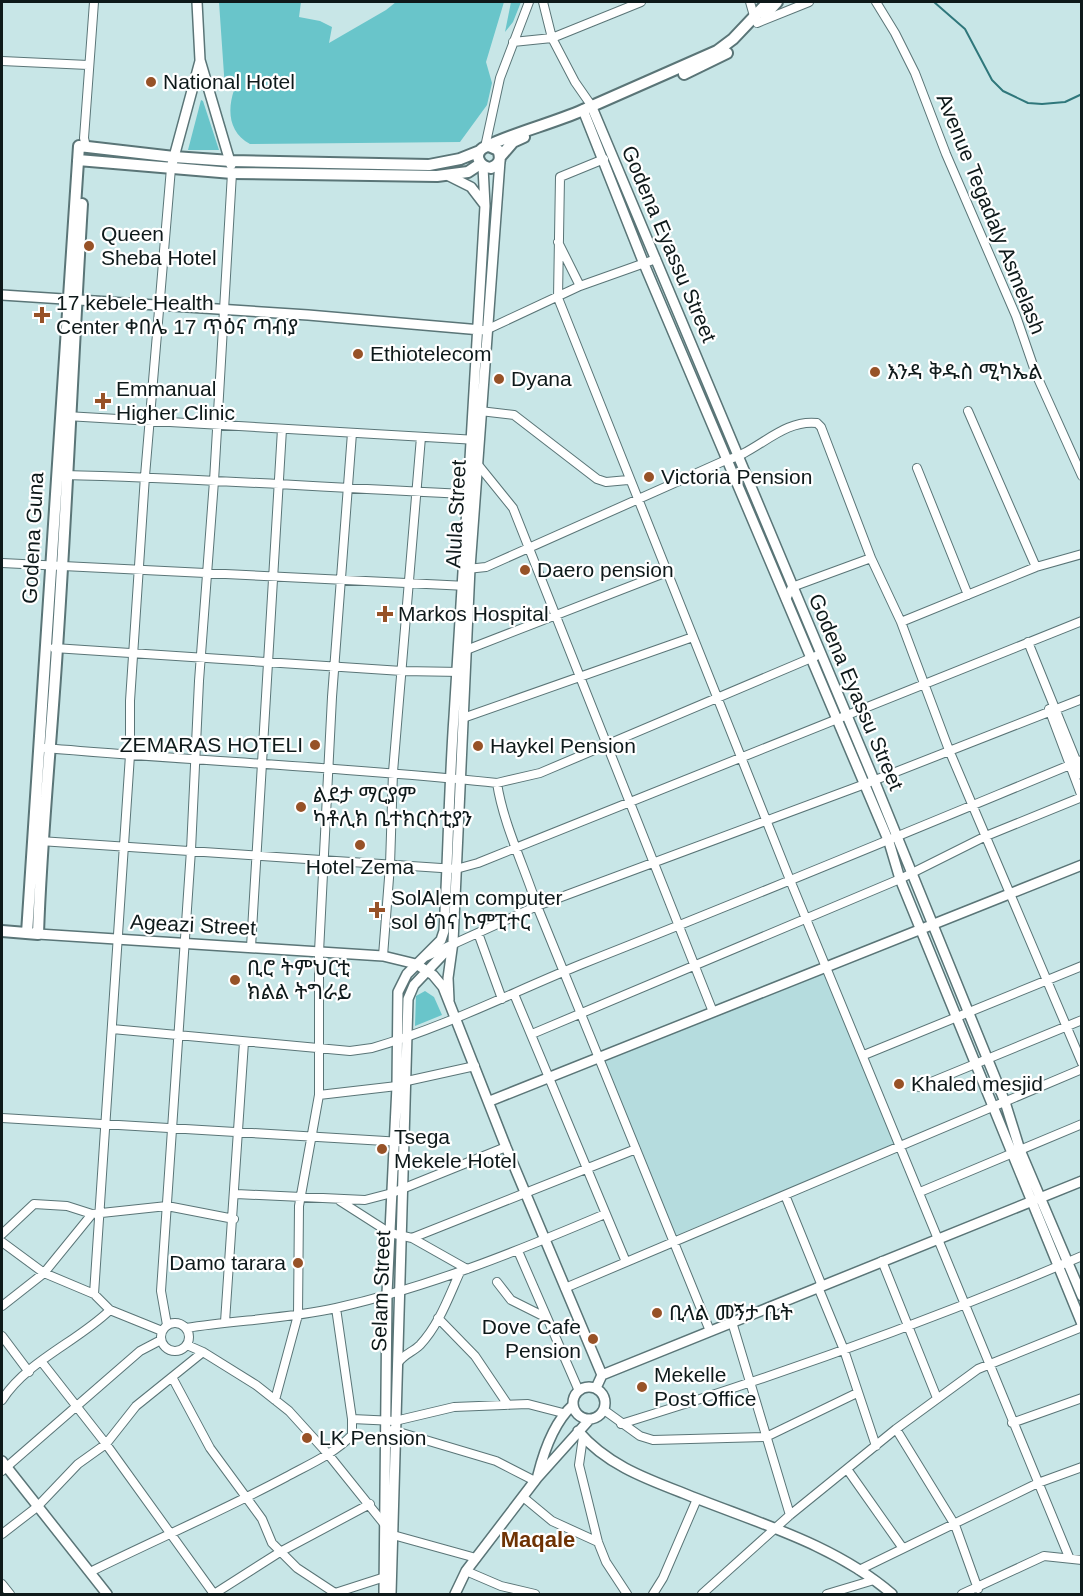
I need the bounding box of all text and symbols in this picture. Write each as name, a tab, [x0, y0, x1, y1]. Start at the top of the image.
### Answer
place label: National Hotel	[163, 70, 295, 93]
marker: National Hotel	[144, 75, 158, 89]
street label: Avenue Tegadaly Asmelash	[933, 90, 1050, 337]
street label: Godena Eyassu Street	[618, 142, 721, 346]
place label: Queen Sheba Hotel	[101, 222, 217, 269]
marker: Queen Sheba Hotel	[82, 239, 96, 253]
place label: 17 kebele Health Center ቀበሌ 17 ጥዕና ጣብያ	[56, 291, 298, 338]
marker: 17 kebele Health Center ቀበሌ 17 ጥዕና ጣብያ	[33, 306, 51, 324]
place label: Ethiotelecom	[370, 342, 491, 365]
marker: Ethiotelecom	[351, 347, 365, 361]
place label: እንዳ ቅዱስ ሚካኤል	[887, 360, 1043, 383]
marker: እንዳ ቅዱስ ሚካኤል	[868, 365, 882, 379]
place label: Dyana	[511, 367, 572, 390]
marker: Dyana	[492, 372, 506, 386]
place label: Emmanual Higher Clinic	[116, 377, 235, 424]
marker: Emmanual Higher Clinic	[94, 392, 112, 410]
street label: Alula Street	[441, 459, 470, 569]
place label: Victoria Pension	[661, 465, 812, 488]
marker: Victoria Pension	[642, 470, 656, 484]
street label: Godena Guna	[18, 471, 47, 604]
place label: Daero pension	[537, 558, 674, 581]
marker: Daero pension	[518, 563, 532, 577]
street label: Godena Eyassu Street	[805, 590, 908, 794]
place label: Markos Hospital	[398, 602, 549, 625]
marker: Markos Hospital	[376, 605, 394, 623]
place label: ZEMARAS HOTELI	[120, 733, 303, 756]
place label: Haykel Pension	[490, 734, 636, 757]
marker: ZEMARAS HOTELI	[308, 738, 322, 752]
marker: Haykel Pension	[471, 739, 485, 753]
place label: ልደታ ማርያም ካቶሊክ ቤተክርስቲያን	[313, 783, 472, 830]
marker: ልደታ ማርያም ካቶሊክ ቤተክርስቲያን	[294, 800, 308, 814]
marker: Hotel Zema	[353, 838, 367, 852]
place label: Hotel Zema	[306, 855, 415, 878]
place label: SolAlem computer sol ፅገና ኮምፒተር	[391, 886, 563, 933]
marker: SolAlem computer sol ፅገና ኮምፒተር	[368, 901, 386, 919]
street label: Ageazi Street	[129, 910, 257, 939]
place label: ቢሮ ትምህርቲ ክልል ትግራይ	[247, 956, 352, 1003]
marker: ቢሮ ትምህርቲ ክልል ትግራይ	[228, 973, 242, 987]
place label: Khaled mesjid	[911, 1072, 1043, 1095]
marker: Khaled mesjid	[892, 1077, 906, 1091]
place label: Tsega Mekele Hotel	[394, 1125, 517, 1172]
marker: Tsega Mekele Hotel	[375, 1142, 389, 1156]
street label: Selam Street	[367, 1230, 394, 1352]
place label: Damo tarara	[169, 1251, 286, 1274]
marker: Damo tarara	[291, 1256, 305, 1270]
place label: ቢላል መኝታ ቤት	[669, 1301, 793, 1324]
marker: ቢላል መኝታ ቤት	[650, 1306, 664, 1320]
place label: Dove Cafe Pension	[482, 1315, 581, 1362]
marker: Dove Cafe Pension	[586, 1332, 600, 1346]
place label: Mekelle Post Office	[654, 1363, 756, 1410]
marker: Mekelle Post Office	[635, 1380, 649, 1394]
place label: LK Pension	[319, 1426, 426, 1449]
marker: LK Pension	[300, 1431, 314, 1445]
district label: Maqale	[501, 1527, 575, 1552]

